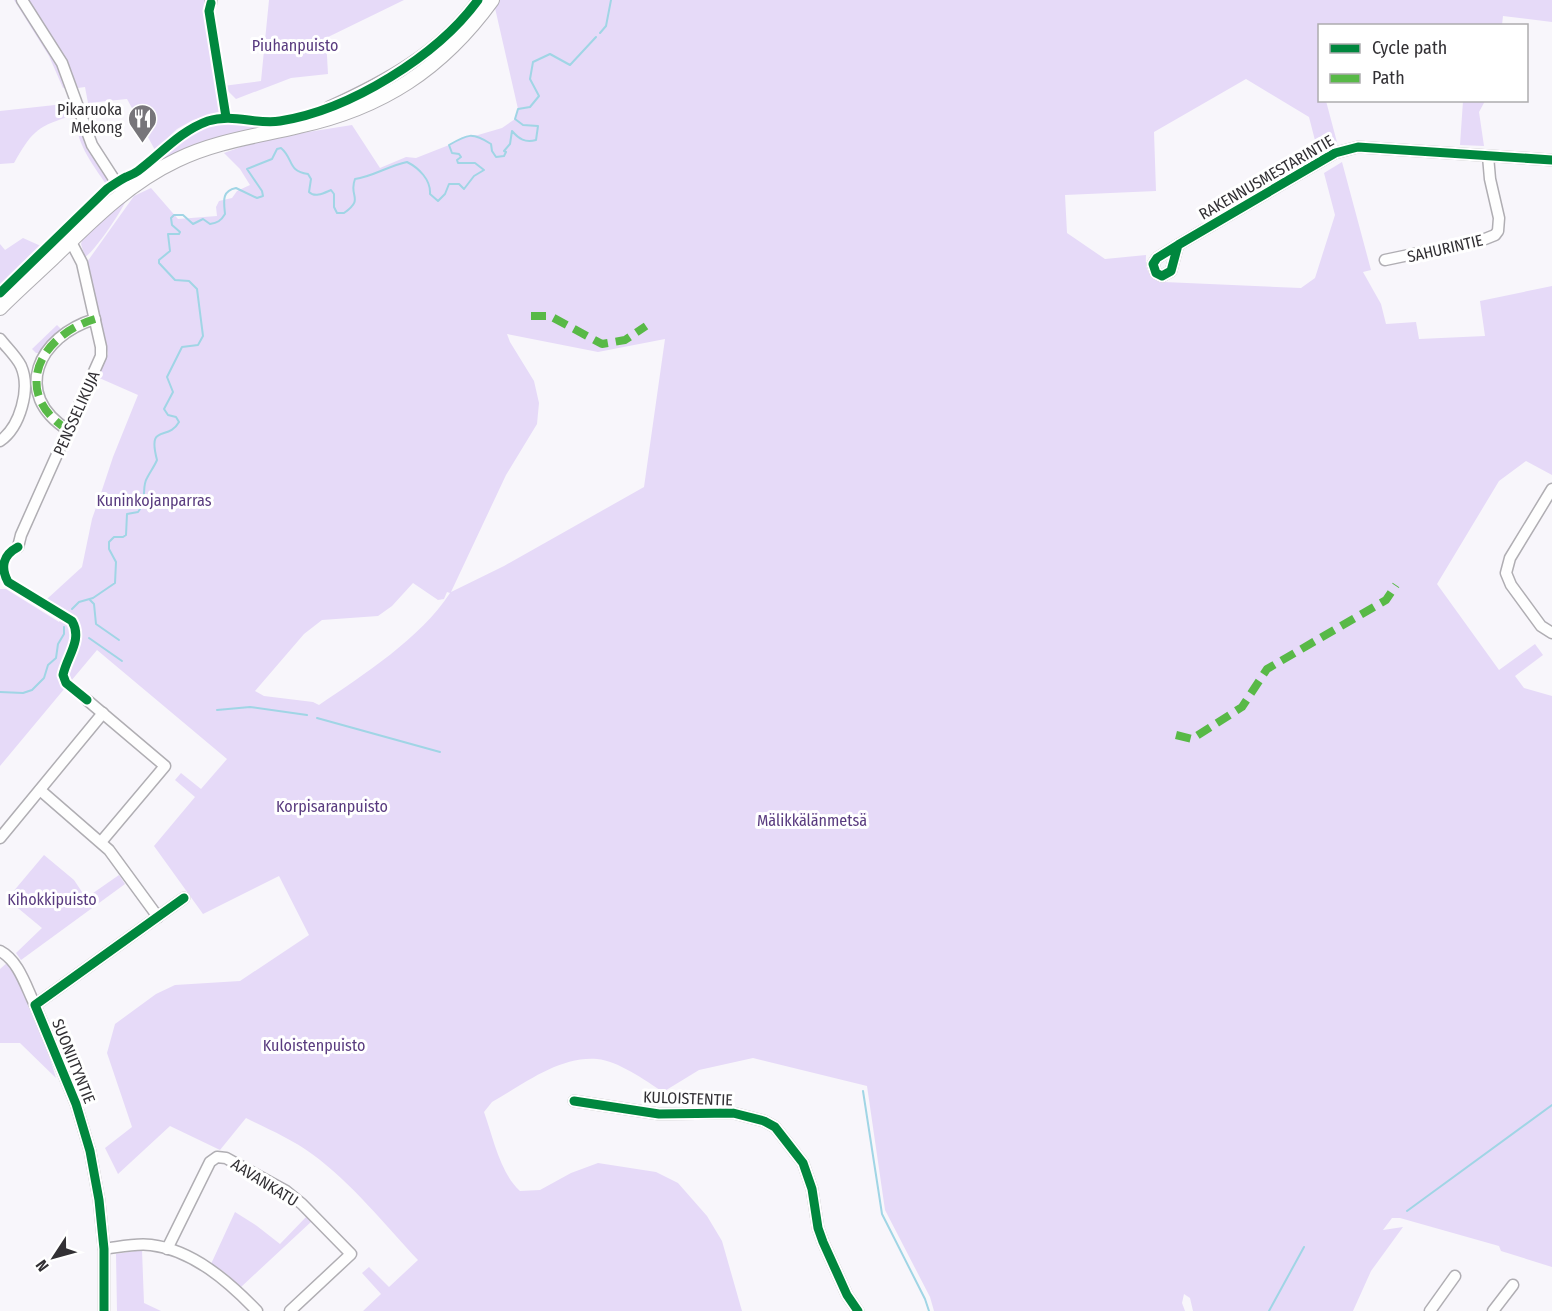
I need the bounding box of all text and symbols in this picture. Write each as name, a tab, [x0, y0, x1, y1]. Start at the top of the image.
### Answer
legend	[1318, 24, 1528, 102]
park label: Piuhanpuisto	[252, 36, 338, 55]
text: Cycle path	[1372, 37, 1447, 59]
text: Path	[1372, 67, 1405, 89]
place label: Pikaruoka Mekong	[57, 100, 122, 137]
restaurant icon: Pikaruoka Mekong	[127, 102, 159, 144]
street label: RAKENNUSMESTARINTIE	[1195, 131, 1337, 224]
street label: SAHURINTIE	[1405, 231, 1485, 266]
street label: PENSSELIKUJA	[49, 367, 104, 458]
park label: Kuninkojanparras	[96, 491, 212, 510]
park label: Korpisaranpuisto	[276, 797, 388, 816]
park label: Mälikkälänmetsä	[757, 811, 867, 830]
park label: Kihokkipuisto	[7, 890, 97, 909]
street label: SUONIITYNTIE	[48, 1016, 99, 1106]
park label: Kuloistenpuisto	[263, 1036, 365, 1055]
street label: KULOISTENTIE	[643, 1087, 733, 1110]
street label: AAVANKATU	[228, 1154, 302, 1211]
north arrow	[24, 1227, 84, 1287]
text: N	[32, 1256, 53, 1275]

